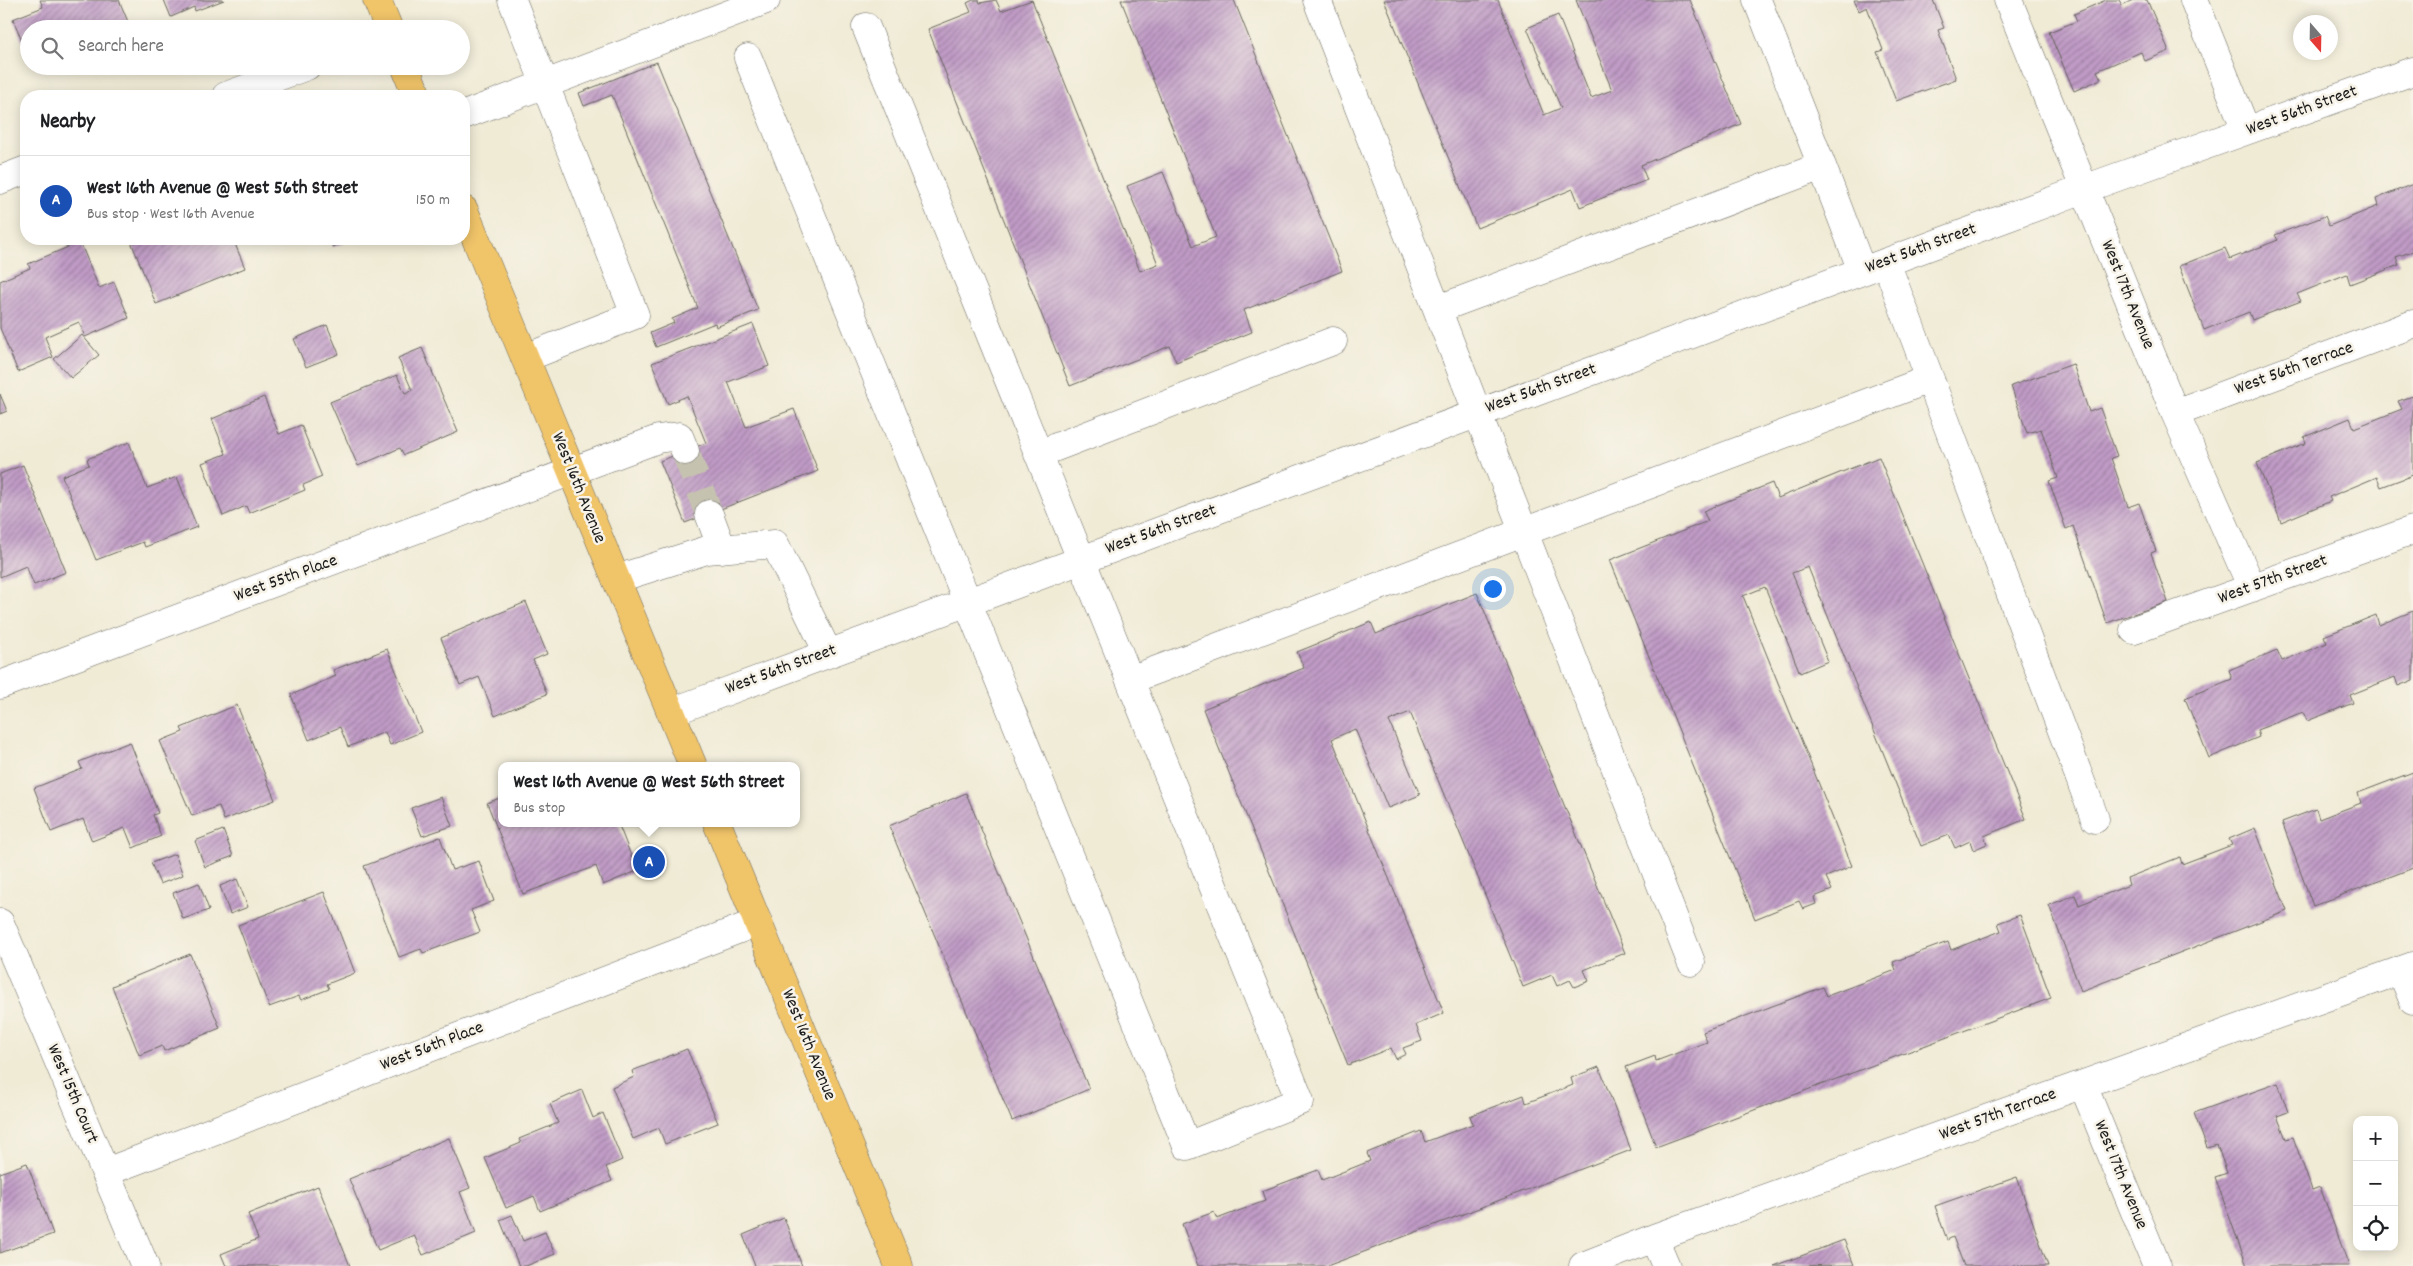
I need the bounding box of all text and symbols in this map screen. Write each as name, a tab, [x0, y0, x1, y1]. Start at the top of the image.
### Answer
north arrow	[2293, 15, 2338, 60]
search box	[20, 20, 470, 75]
icon: search	[38, 34, 66, 62]
text: Search here	[78, 34, 164, 61]
street label: West 56th Street	[2243, 79, 2361, 143]
text: Nearby	[40, 108, 95, 138]
text: West 16th Avenue @ West 56th Street	[87, 176, 358, 203]
text: A	[52, 189, 60, 212]
text: 150 m	[416, 189, 450, 212]
text: Bus stop · West 16th Avenue	[87, 203, 255, 226]
street label: West 56th Street	[1862, 217, 1980, 281]
street label: West 17th Avenue	[2094, 237, 2160, 353]
street label: West 56th Terrace	[2231, 336, 2357, 402]
street label: West 56th Street	[1482, 357, 1600, 421]
street label: West 16th Avenue	[544, 429, 612, 547]
street label: West 56th Street	[1102, 498, 1220, 562]
street label: West 55th Place	[231, 549, 341, 609]
street label: West 57th Street	[2215, 549, 2331, 611]
your location	[1480, 576, 1506, 602]
street label: West 56th Street	[722, 638, 840, 702]
popup	[498, 762, 800, 827]
text: West 16th Avenue @ West 56th Street	[513, 770, 785, 797]
text: Bus stop	[513, 797, 566, 820]
pin: A	[633, 843, 665, 881]
street label: West 16th Avenue	[774, 986, 842, 1104]
street label: West 56th Place	[377, 1016, 487, 1078]
street label: West 15th Court	[40, 1040, 104, 1148]
street label: West 57th Terrace	[1936, 1082, 2060, 1148]
map controls	[2353, 1116, 2398, 1251]
button: +	[2353, 1116, 2398, 1161]
street label: West 17th Avenue	[2087, 1117, 2153, 1233]
button: −	[2353, 1161, 2398, 1206]
button: locate	[2353, 1206, 2398, 1251]

